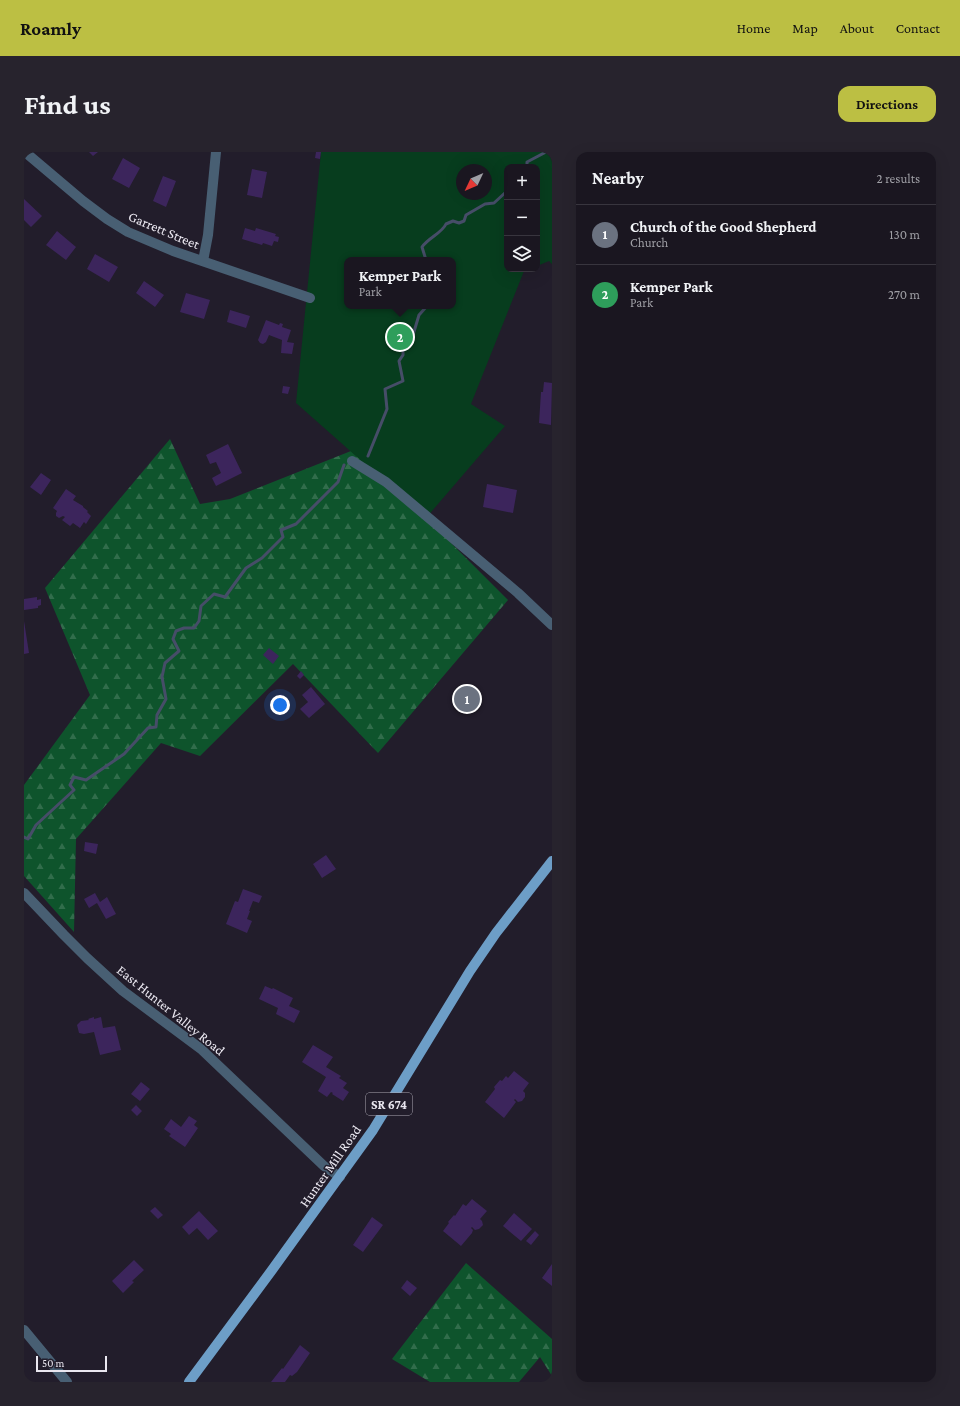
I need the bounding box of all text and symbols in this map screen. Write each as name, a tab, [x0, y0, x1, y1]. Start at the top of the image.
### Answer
text: Roamly	[20, 18, 81, 39]
text: Home	[737, 20, 770, 36]
text: Map	[792, 20, 818, 36]
text: About	[840, 20, 874, 36]
text: Contact	[896, 20, 940, 36]
button: Directions	[838, 86, 936, 122]
text: Find us	[24, 89, 111, 120]
north arrow	[456, 164, 492, 200]
map controls	[504, 164, 540, 272]
button: +	[504, 164, 540, 200]
text: Nearby	[592, 169, 644, 188]
text: 2 results	[877, 171, 920, 186]
button: −	[504, 200, 540, 236]
street label: Garrett Street	[126, 208, 202, 252]
text: Church of the Good Shepherd	[630, 219, 817, 235]
text: 1	[603, 227, 607, 242]
text: 130 m	[889, 227, 920, 242]
text: Church	[630, 235, 668, 250]
button: layers	[504, 236, 540, 272]
popup	[344, 257, 456, 309]
text: Kemper Park	[359, 268, 441, 284]
text: Kemper Park	[630, 279, 713, 295]
text: Park	[359, 284, 382, 299]
text: 2	[602, 287, 608, 302]
text: 270 m	[888, 287, 920, 302]
text: Park	[630, 295, 653, 310]
pin: 2	[387, 322, 413, 352]
pin: 1	[454, 684, 480, 714]
your location	[270, 695, 290, 715]
street label: East Hunter Valley Road	[114, 962, 229, 1059]
road number: SR 674	[366, 1093, 412, 1115]
street label: Hunter Mill Road	[296, 1122, 364, 1210]
scale bar	[36, 1354, 107, 1373]
text: 50 m	[42, 1357, 64, 1369]

